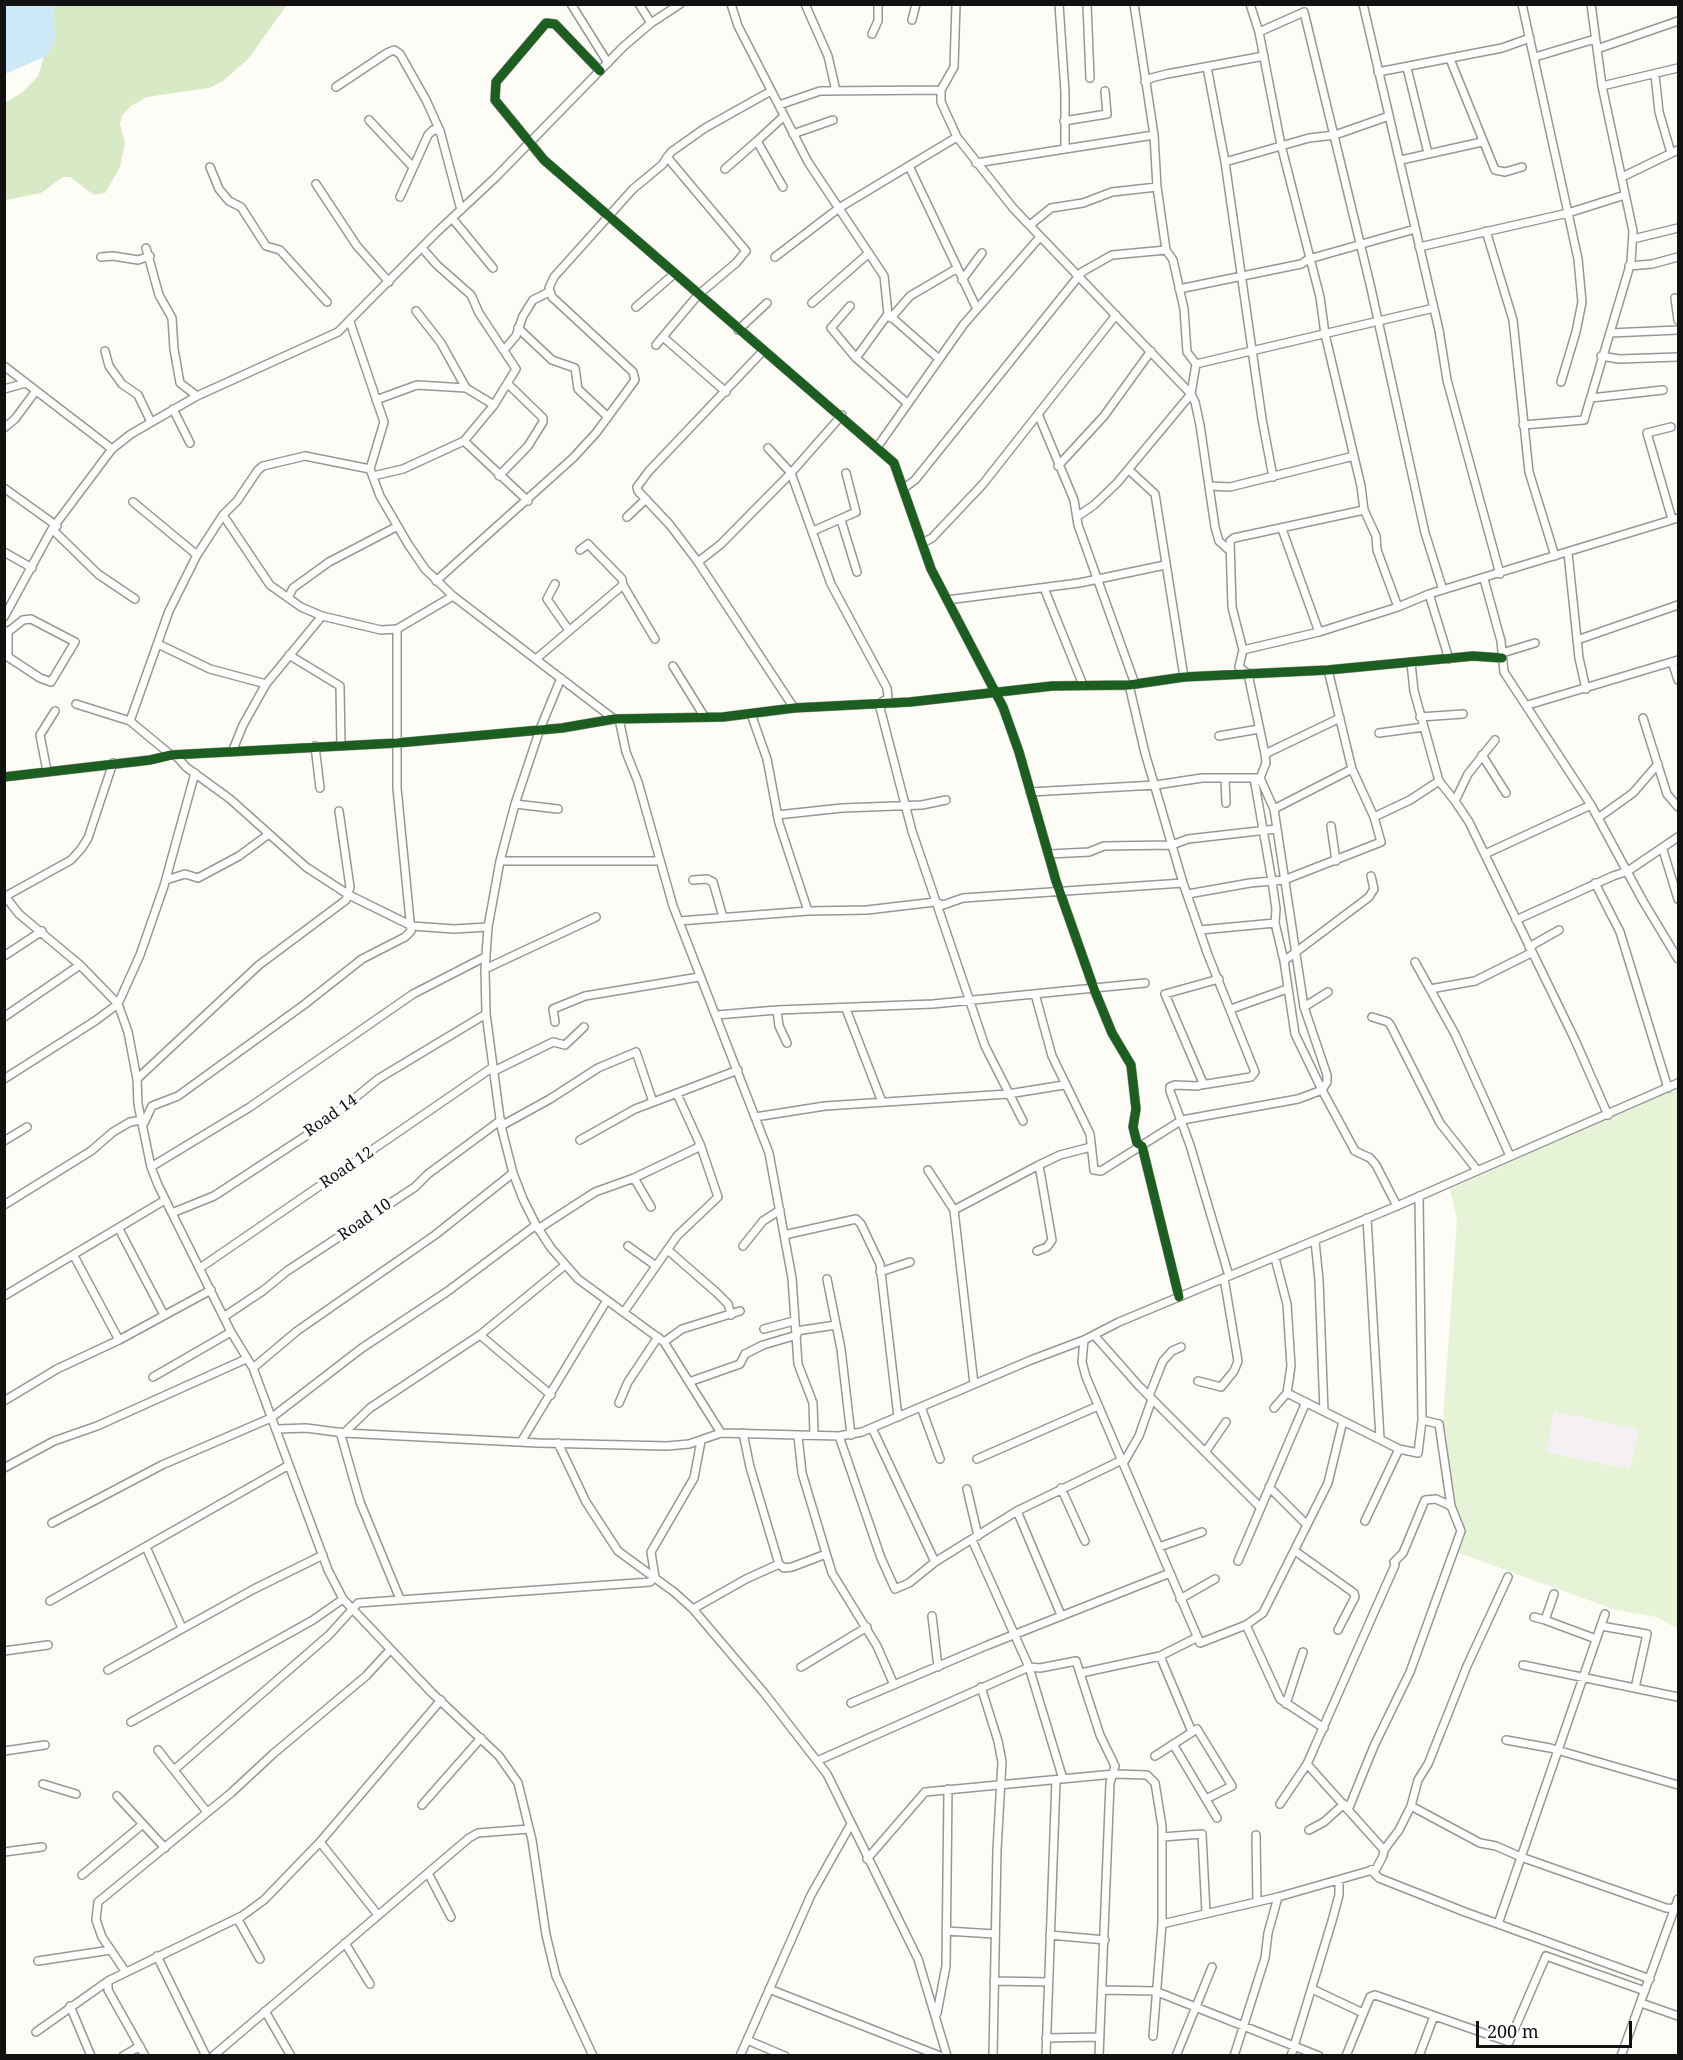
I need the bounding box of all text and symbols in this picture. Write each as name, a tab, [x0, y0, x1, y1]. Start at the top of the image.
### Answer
street label: Road 14	[301, 1091, 361, 1141]
street label: Road 12	[317, 1143, 377, 1193]
street label: Road 10	[335, 1195, 395, 1245]
scale bar	[1479, 2009, 1635, 2047]
text: 200 m	[1487, 2019, 1539, 2043]

